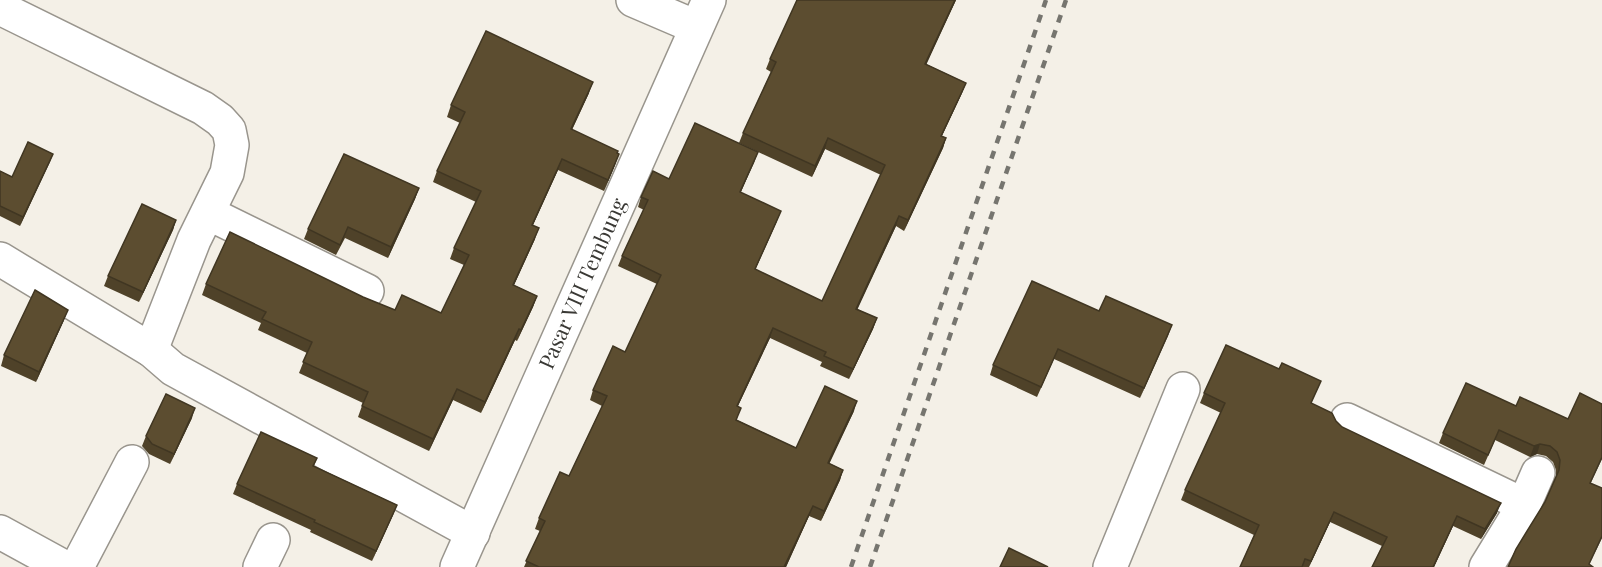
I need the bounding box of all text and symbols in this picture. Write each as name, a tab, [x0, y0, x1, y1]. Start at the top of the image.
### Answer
street label: Pasar VIII Tembung	[531, 193, 631, 373]

